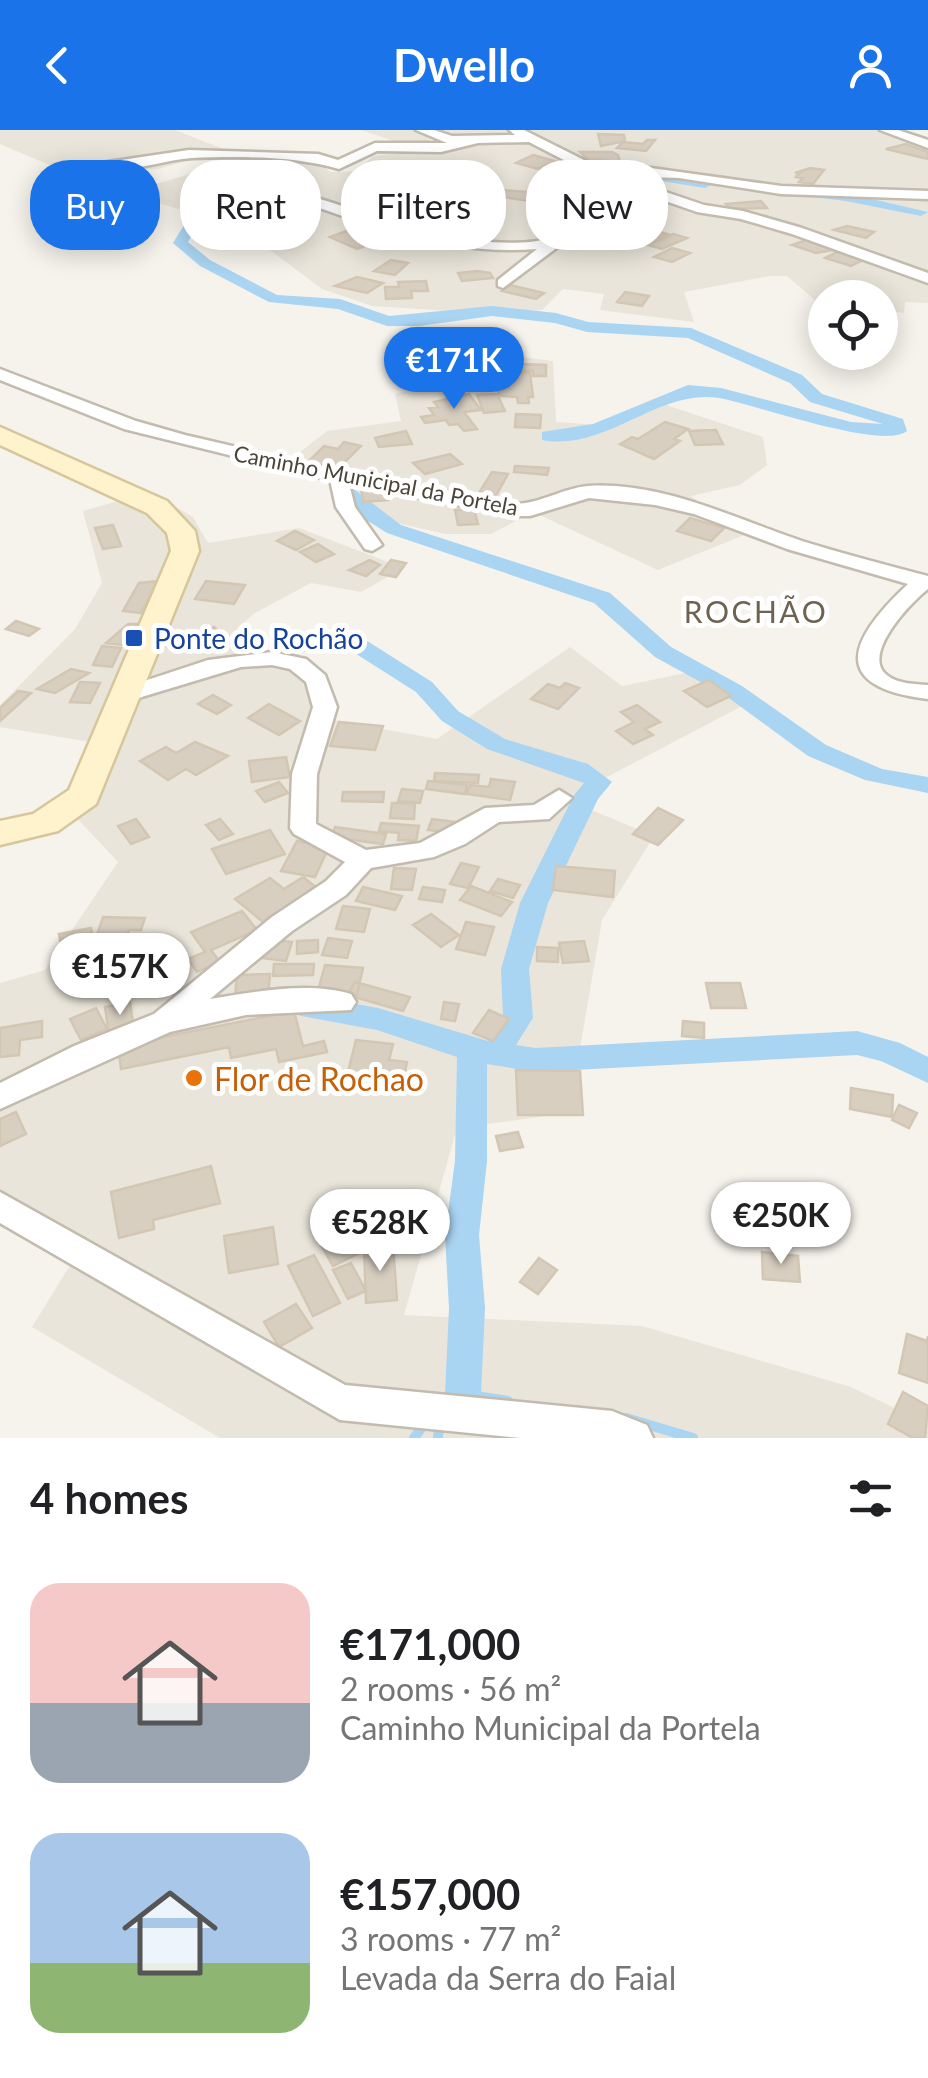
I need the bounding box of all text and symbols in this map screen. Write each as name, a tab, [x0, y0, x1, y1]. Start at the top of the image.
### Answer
icon: back	[30, 38, 85, 93]
text: Dwello	[393, 38, 535, 92]
icon: person	[843, 38, 898, 93]
chip: Buy	[30, 160, 160, 250]
chip: Rent	[180, 160, 321, 250]
chip: Filters	[341, 160, 506, 250]
chip: New	[526, 160, 668, 250]
map controls	[808, 280, 898, 370]
button: locate	[808, 280, 898, 370]
pin: €171K	[384, 327, 524, 412]
text: €171K	[406, 340, 502, 379]
street label: Caminho Municipal da Portela	[232, 439, 520, 521]
district label: ROCHÃO	[684, 593, 828, 629]
place label: Ponte do Rochão	[154, 621, 363, 655]
marker: Ponte do Rochão	[123, 627, 145, 649]
pin: €157K	[50, 933, 190, 1018]
text: €157K	[72, 946, 168, 985]
place label: Flor de Rochao	[214, 1059, 424, 1098]
marker: Flor de Rochao	[183, 1067, 205, 1089]
pin: €250K	[711, 1182, 851, 1267]
pin: €528K	[310, 1189, 450, 1274]
text: €250K	[733, 1195, 829, 1234]
text: €528K	[332, 1202, 428, 1241]
icon: filters	[843, 1471, 898, 1526]
text: 4 homes	[30, 1473, 188, 1523]
text: €171,000	[340, 1619, 520, 1669]
icon: home	[110, 1623, 230, 1743]
text: 2 rooms · 56 m²	[340, 1669, 561, 1708]
text: Caminho Municipal da Portela	[340, 1708, 761, 1747]
text: €157,000	[340, 1869, 520, 1919]
icon: home	[110, 1873, 230, 1993]
text: 3 rooms · 77 m²	[340, 1919, 561, 1958]
text: Levada da Serra do Faial	[340, 1958, 676, 1997]

